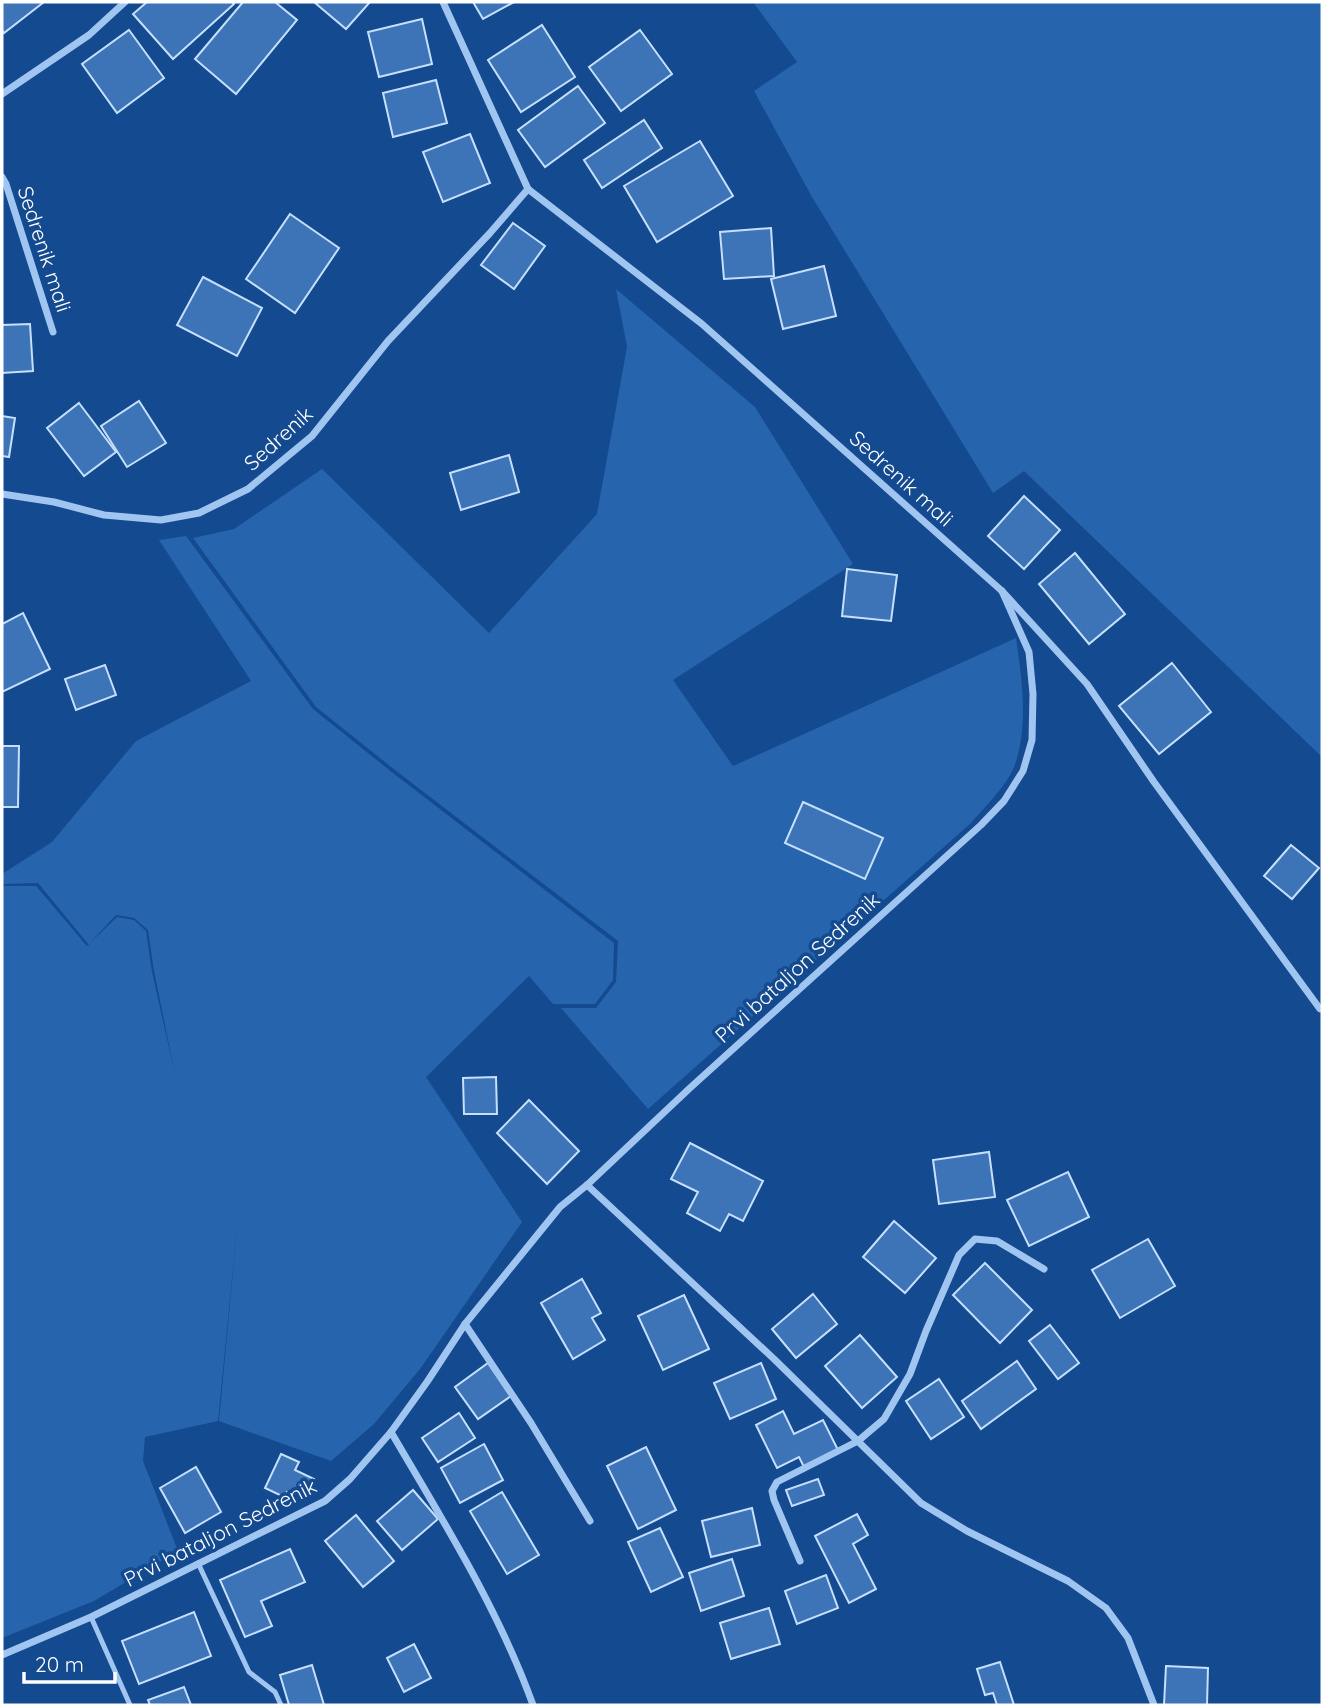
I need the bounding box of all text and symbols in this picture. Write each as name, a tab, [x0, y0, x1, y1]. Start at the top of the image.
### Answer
street label: Sedrenik mali	[12, 183, 78, 315]
street label: Sedrenik	[238, 400, 318, 476]
street label: Sedrenik mali	[845, 425, 959, 531]
street label: Prvi bataljon Sedrenik	[709, 886, 885, 1048]
street label: Prvi bataljon Sedrenik	[119, 1472, 321, 1592]
scale bar	[24, 1640, 116, 1684]
text: 20 m	[35, 1651, 84, 1677]

